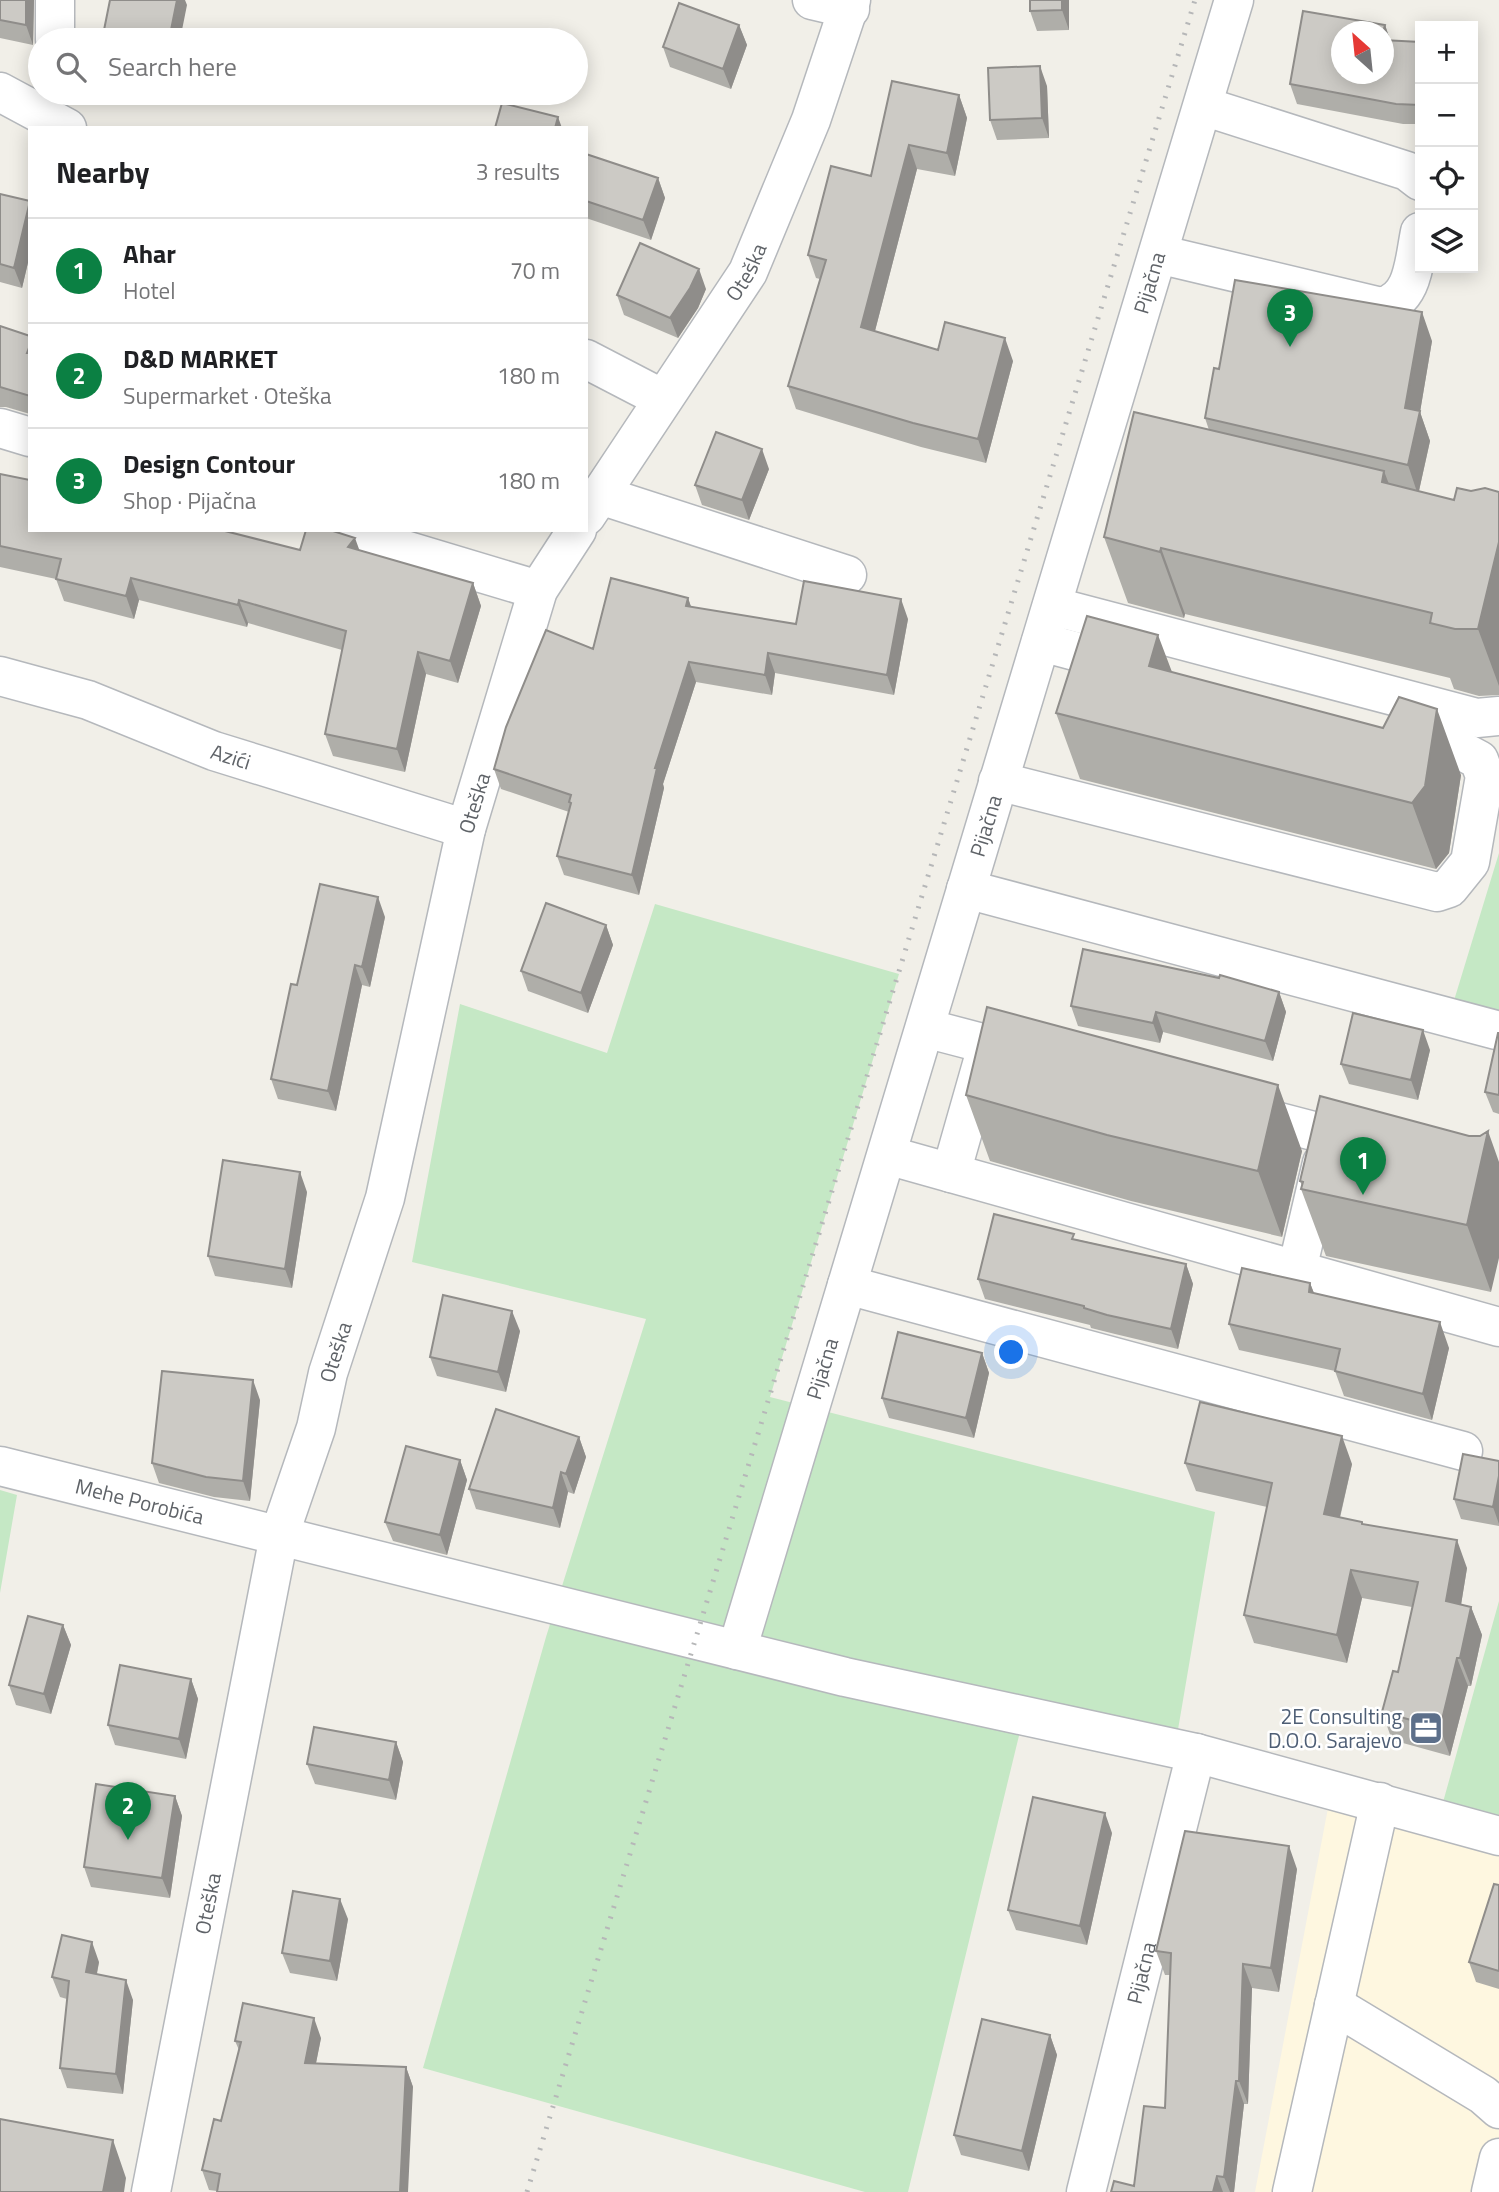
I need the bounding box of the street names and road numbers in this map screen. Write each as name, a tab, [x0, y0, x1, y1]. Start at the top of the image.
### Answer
street label: Oteška	[717, 238, 775, 307]
street label: Pijačna	[1124, 247, 1173, 318]
street label: Azići	[207, 735, 255, 778]
street label: Oteška	[450, 768, 498, 837]
street label: Pijačna	[961, 790, 1010, 860]
street label: Oteška	[310, 1317, 360, 1385]
street label: Pijačna	[797, 1333, 846, 1403]
street label: Mehe Porobića	[72, 1469, 208, 1532]
street label: Oteška	[186, 1869, 229, 1937]
street label: Pijačna	[1118, 1938, 1164, 2007]

